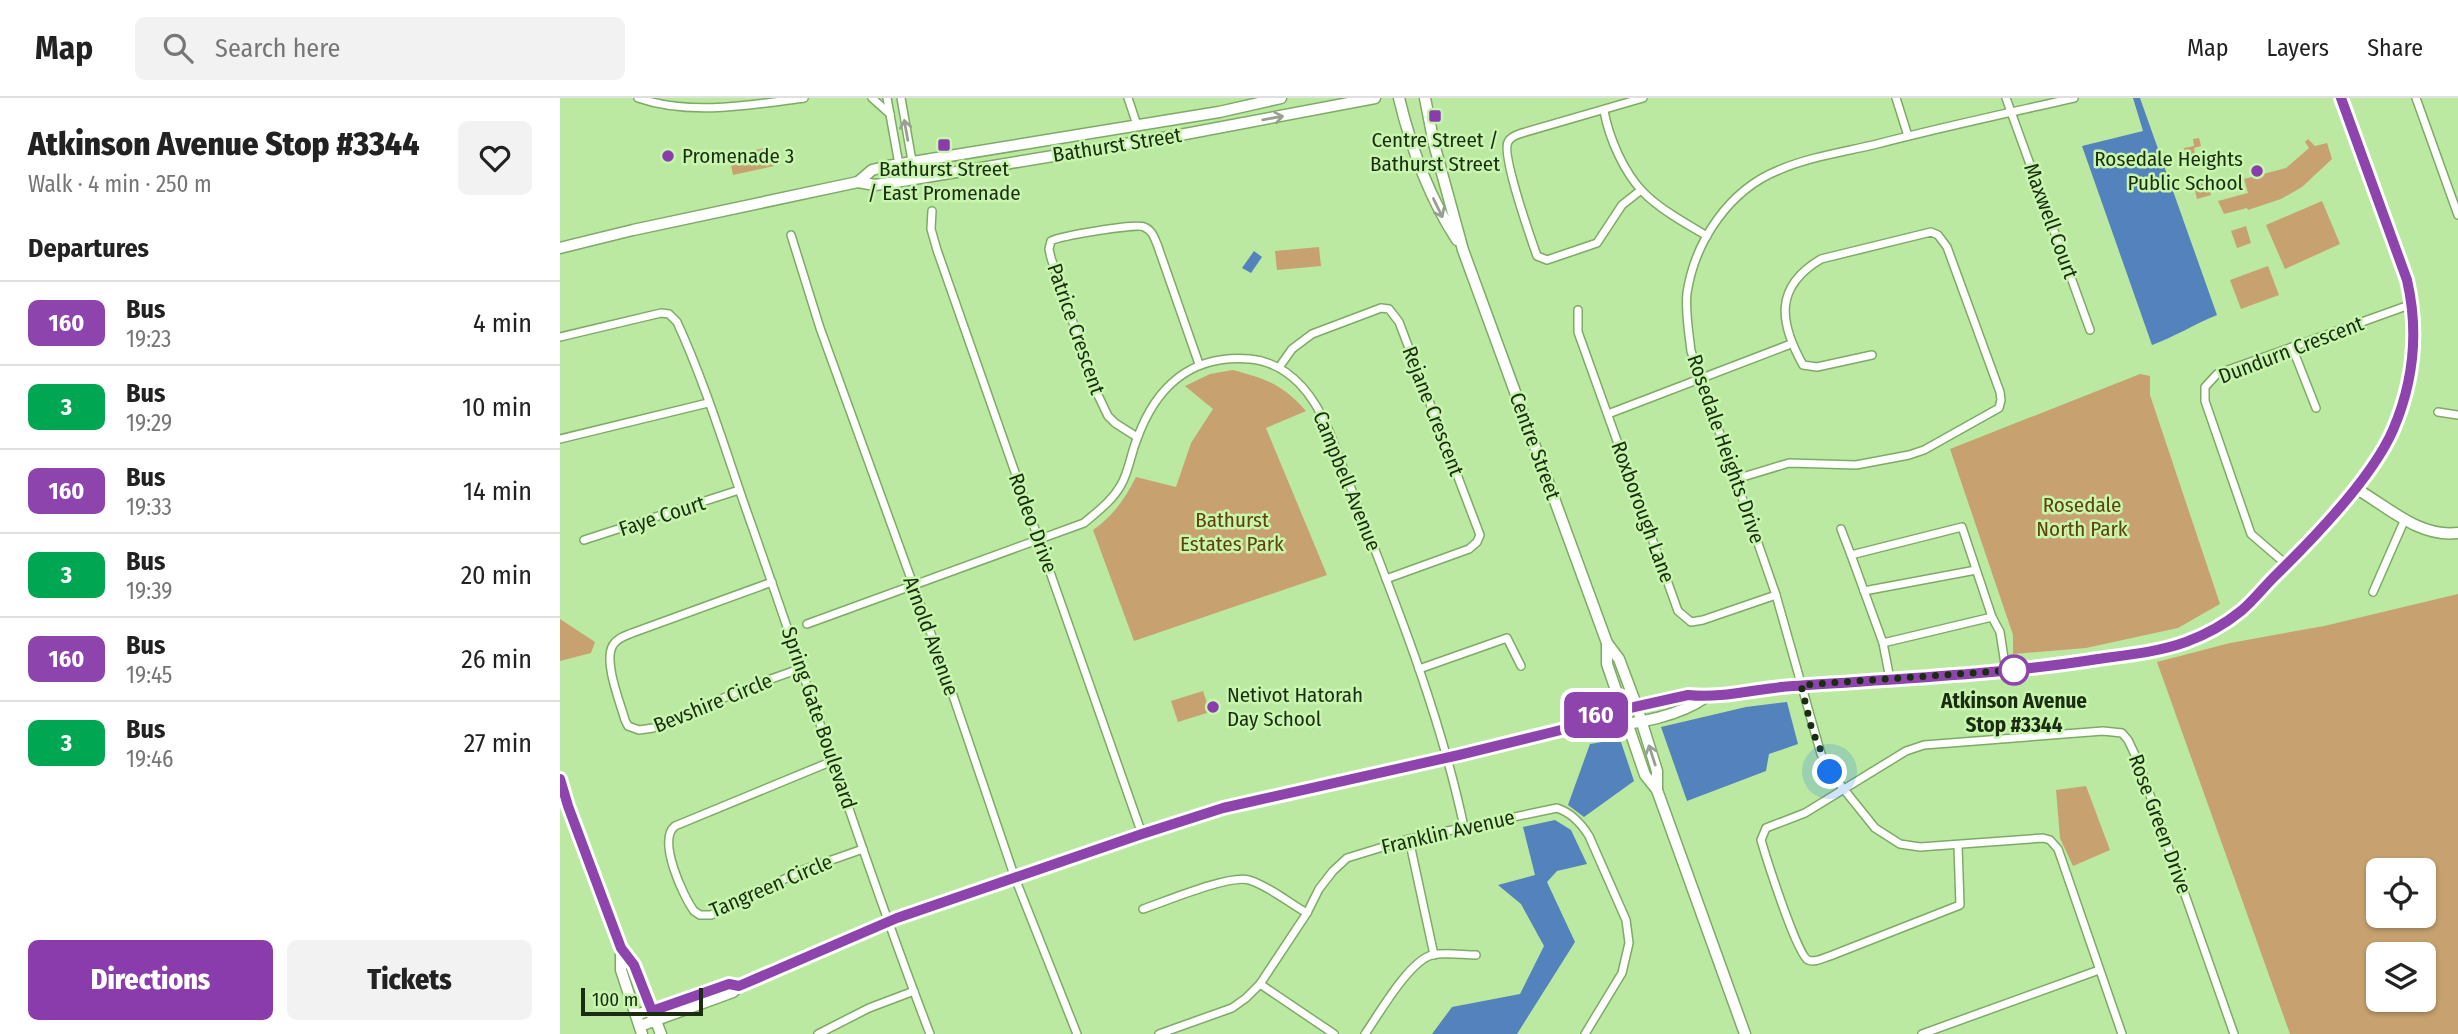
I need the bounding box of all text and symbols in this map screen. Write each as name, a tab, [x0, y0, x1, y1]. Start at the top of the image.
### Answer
search box	[135, 17, 625, 80]
text: Map	[35, 28, 93, 68]
icon: search	[159, 29, 197, 67]
text: Search here	[215, 33, 340, 64]
text: Map	[2187, 34, 2229, 62]
text: Layers	[2267, 34, 2329, 62]
text: Share	[2367, 34, 2423, 62]
marker: Centre Street / Bathurst Street	[1427, 108, 1443, 124]
one-way arrow	[1261, 111, 1284, 124]
one-way arrow	[899, 119, 912, 142]
button: heart	[458, 121, 532, 195]
street label: Bathurst Street	[1051, 122, 1183, 168]
text: Atkinson Avenue Stop #3344	[28, 124, 419, 164]
place label: Centre Street / Bathurst Street	[1370, 127, 1500, 177]
marker: Bathurst Street / East Promenade	[936, 137, 952, 153]
place label: Promenade 3	[682, 143, 794, 169]
place label: Rosedale Heights Public School	[2094, 146, 2243, 196]
marker: Promenade 3	[660, 148, 676, 164]
place label: Bathurst Street / East Promenade	[867, 156, 1021, 206]
street label: Maxwell Court	[2018, 160, 2084, 282]
marker: Rosedale Heights Public School	[2249, 163, 2265, 179]
text: Walk · 4 min · 250 m	[28, 170, 212, 198]
one-way arrow	[1432, 197, 1446, 218]
text: Departures	[28, 233, 149, 264]
street label: Patrice Crescent	[1041, 260, 1111, 398]
text: Bus	[126, 294, 165, 325]
text: 4 min	[473, 308, 532, 339]
text: 160	[49, 309, 84, 337]
street label: Dundurn Crescent	[2215, 310, 2367, 390]
text: 19:23	[126, 325, 172, 353]
street label: Rejane Crescent	[1396, 342, 1470, 480]
street label: Rosedale Heights Drive	[1681, 351, 1771, 547]
text: Bus	[126, 378, 165, 409]
street label: Centre Street	[1504, 389, 1566, 503]
text: 10 min	[462, 392, 532, 423]
text: 3	[61, 393, 72, 421]
street label: Campbell Avenue	[1307, 407, 1387, 555]
text: 19:29	[126, 409, 172, 437]
street label: Roxborough Lane	[1605, 438, 1681, 586]
text: Bus	[126, 462, 165, 493]
street label: Rodeo Drive	[1003, 470, 1063, 576]
text: 14 min	[463, 476, 532, 507]
text: 160	[49, 477, 84, 505]
street label: Faye Court	[616, 490, 708, 542]
park label: Rosedale North Park	[2036, 492, 2128, 542]
text: 19:33	[126, 493, 172, 521]
park label: Bathurst Estates Park	[1180, 507, 1284, 557]
text: Bus	[126, 546, 165, 577]
text: 20 min	[461, 560, 532, 591]
text: 3	[61, 561, 72, 589]
street label: Arnold Avenue	[897, 573, 965, 699]
text: 19:39	[126, 577, 173, 605]
street label: Spring Gate Boulevard	[776, 624, 862, 812]
text: Bus	[126, 630, 165, 661]
text: 26 min	[461, 644, 532, 675]
text: 160	[49, 645, 84, 673]
marker: Atkinson Avenue Stop #3344	[1999, 655, 2029, 685]
text: 19:45	[126, 661, 172, 689]
street label: Bevshire Circle	[650, 667, 776, 739]
place label: Netivot Hatorah Day School	[1227, 682, 1363, 732]
place label: Atkinson Avenue Stop #3344	[1940, 688, 2087, 738]
line badge: 160	[1556, 692, 1636, 738]
marker: Netivot Hatorah Day School	[1205, 699, 1221, 715]
text: 160	[1578, 701, 1614, 729]
text: Bus	[126, 714, 165, 745]
text: 27 min	[464, 728, 532, 759]
text: 3	[61, 729, 72, 757]
one-way arrow	[1645, 744, 1658, 766]
text: 19:46	[126, 745, 173, 773]
street label: Rose Green Drive	[2123, 751, 2197, 897]
your location	[1812, 754, 1847, 789]
street label: Franklin Avenue	[1379, 804, 1517, 860]
street label: Tangreen Circle	[706, 848, 836, 924]
map controls	[2366, 858, 2436, 1012]
button: locate	[2366, 858, 2436, 928]
button: Directions	[28, 940, 273, 1020]
button: Tickets	[287, 940, 532, 1020]
button: layers	[2366, 942, 2436, 1012]
scale bar	[581, 985, 704, 1017]
text: 100 m	[592, 988, 638, 1011]

